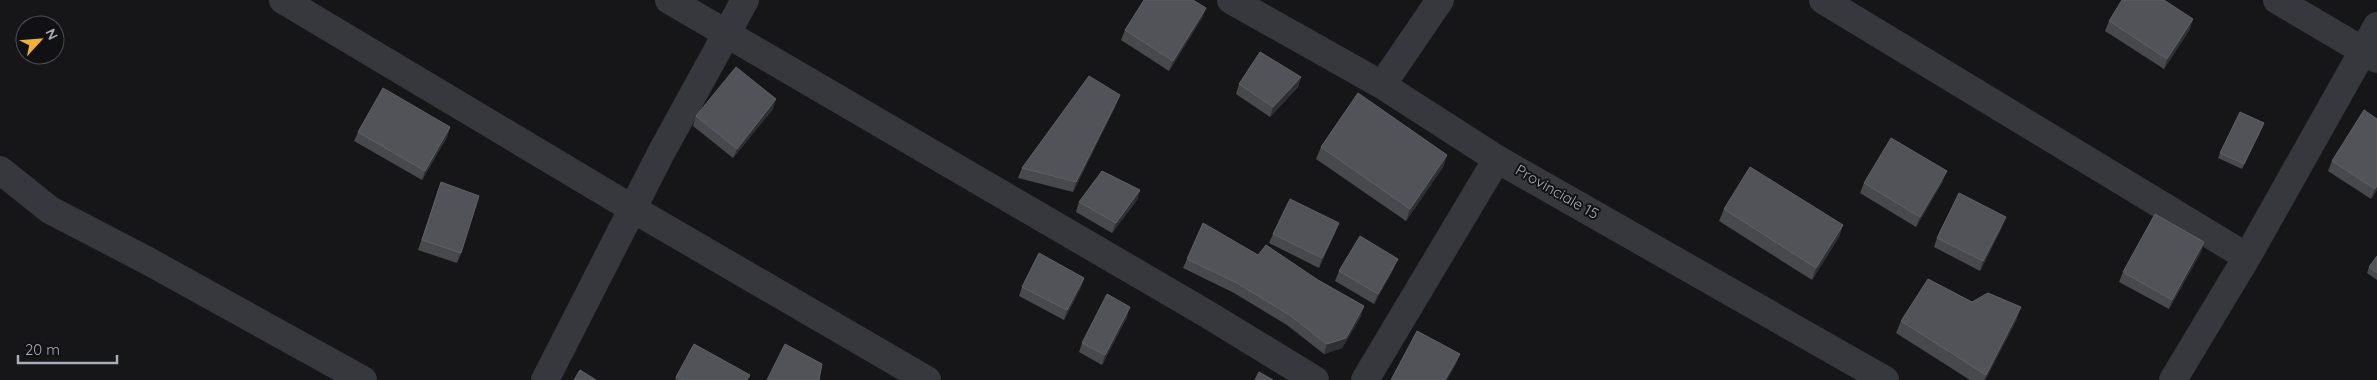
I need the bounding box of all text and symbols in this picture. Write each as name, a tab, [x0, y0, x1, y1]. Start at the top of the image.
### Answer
north arrow	[15, 15, 65, 65]
text: N	[41, 26, 62, 43]
street label: Provinciale 15	[1512, 160, 1602, 223]
scale bar	[18, 332, 116, 364]
text: 20 m	[25, 340, 60, 359]

